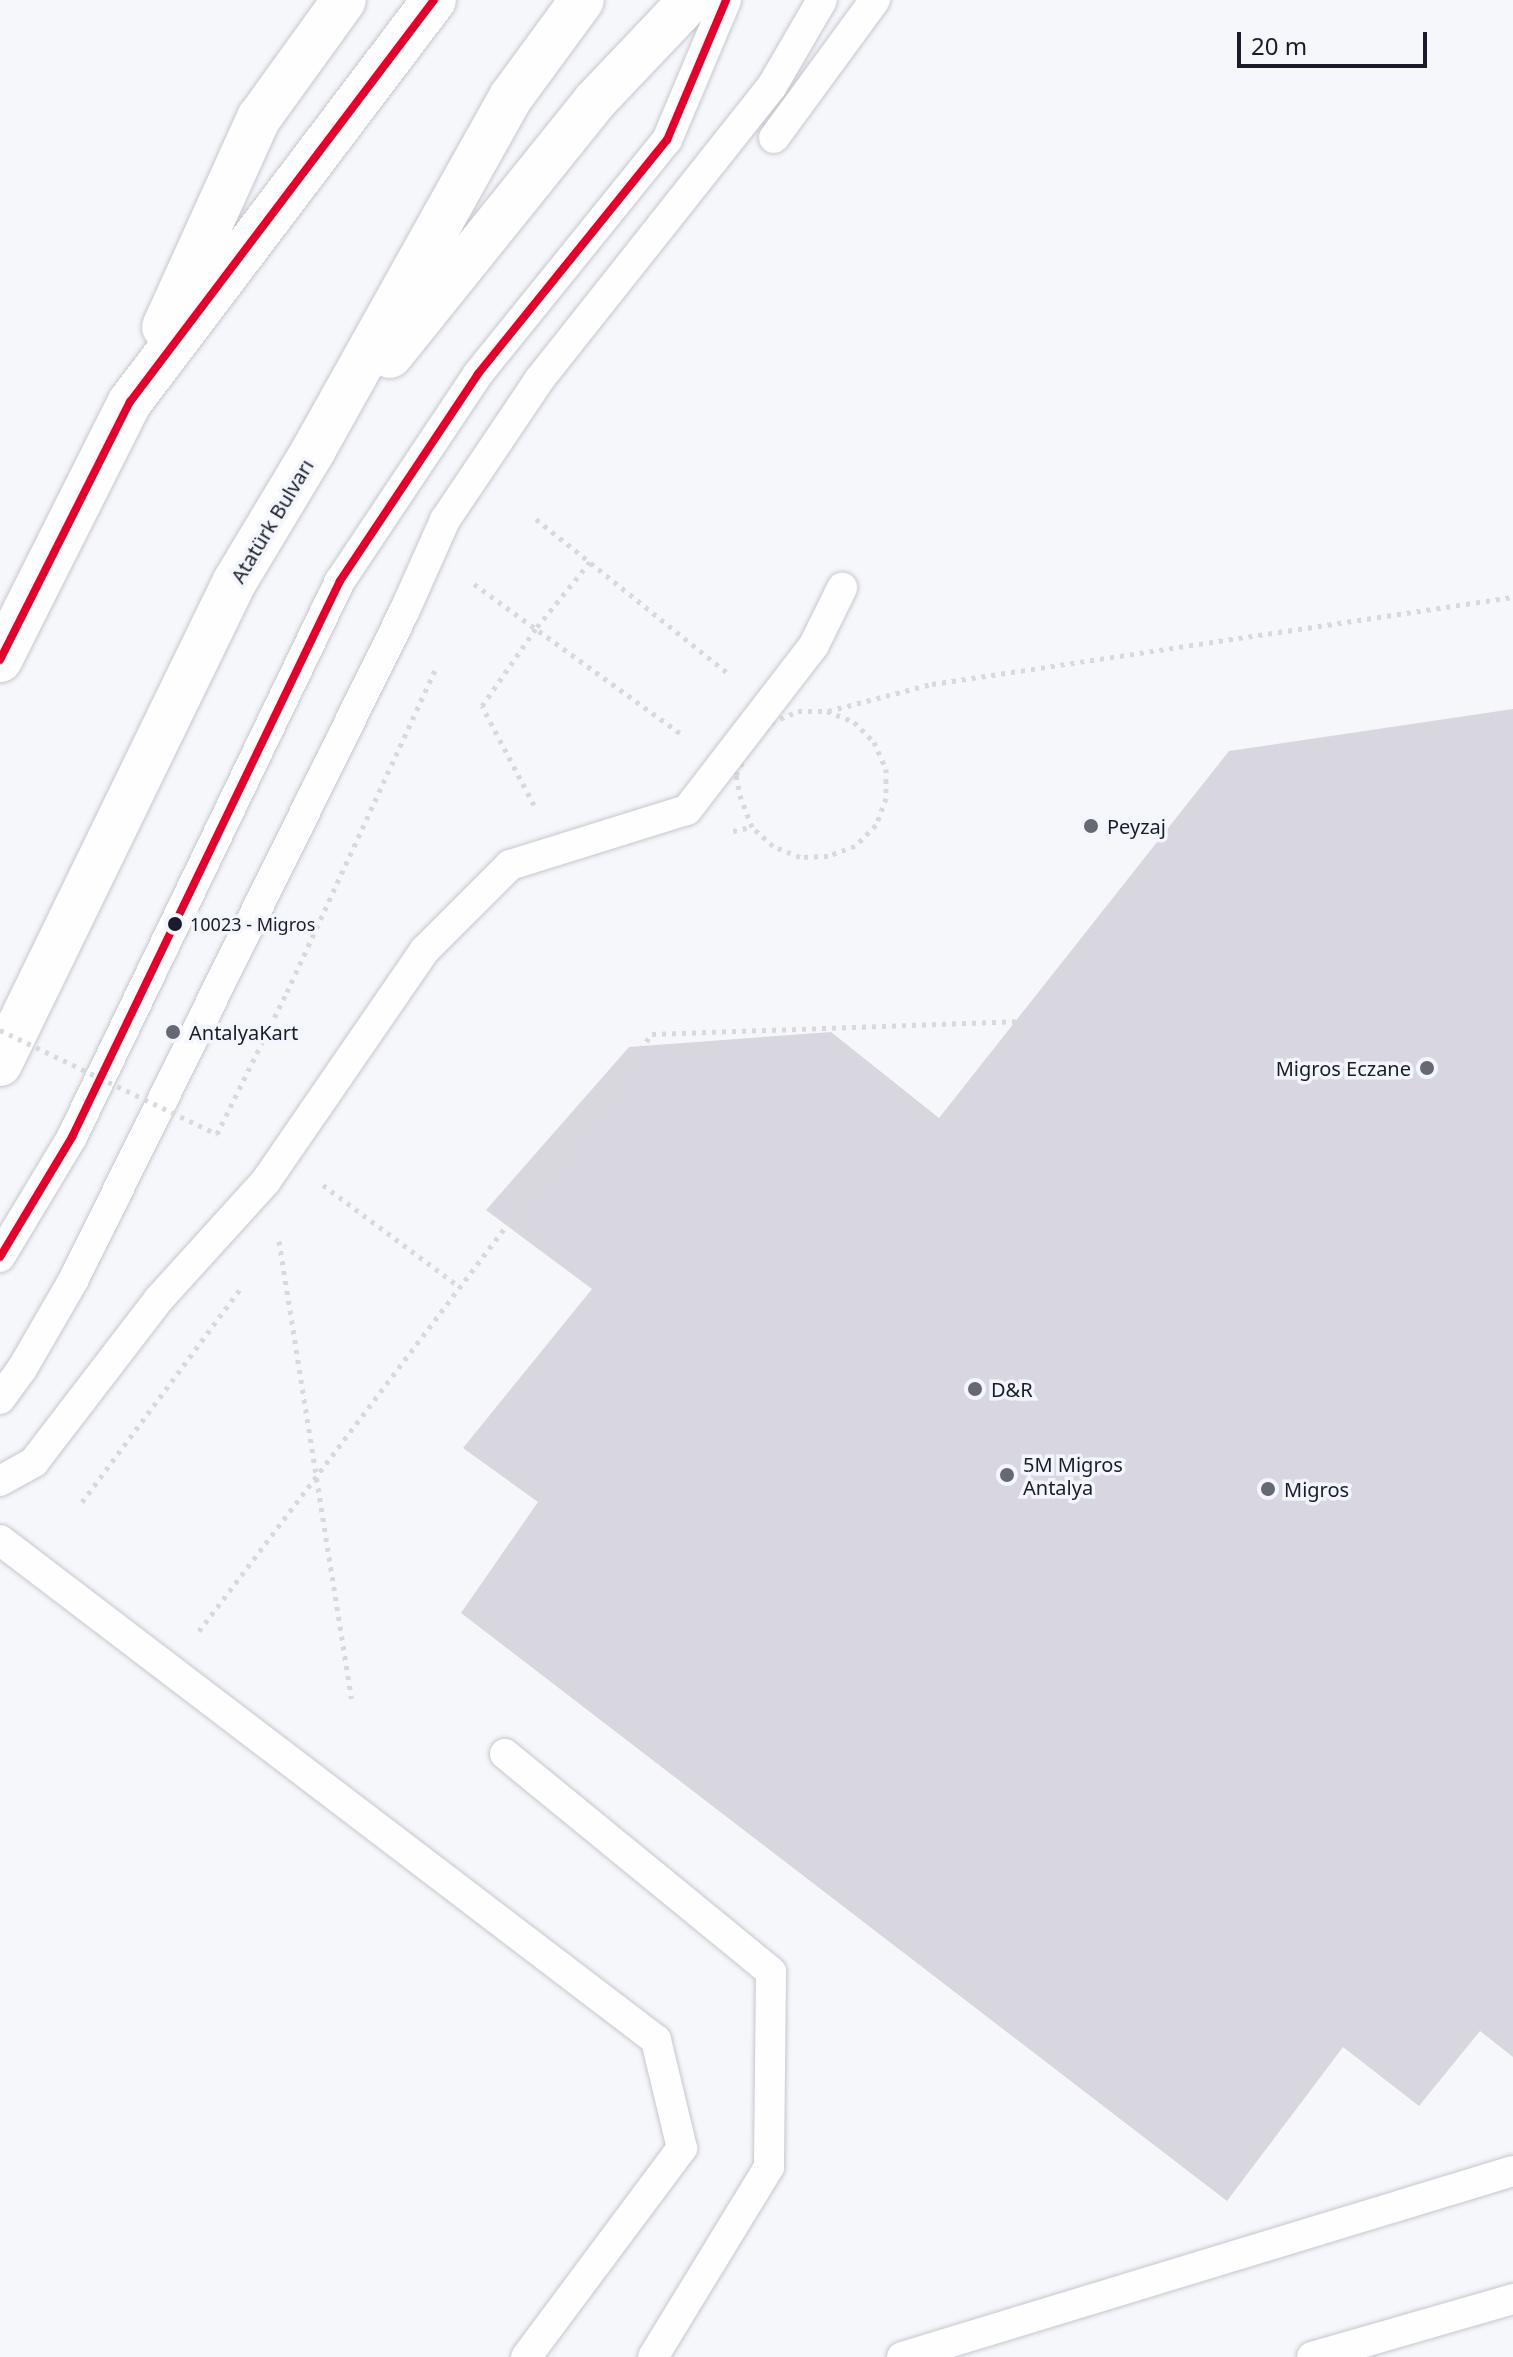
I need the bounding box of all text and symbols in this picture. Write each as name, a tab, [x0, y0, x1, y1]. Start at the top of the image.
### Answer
scale bar	[1241, 16, 1431, 66]
text: 20 m	[1251, 29, 1307, 62]
street label: Atatürk Bulvarı	[226, 455, 318, 587]
place label: Peyzaj	[1107, 814, 1166, 838]
marker: Peyzaj	[1082, 817, 1100, 835]
place label: 10023 - Migros	[190, 913, 315, 935]
marker: 10023 - Migros	[167, 916, 183, 932]
place label: AntalyaKart	[189, 1020, 298, 1044]
marker: AntalyaKart	[164, 1023, 182, 1041]
place label: Migros Eczane	[1276, 1056, 1411, 1080]
marker: Migros Eczane	[1418, 1059, 1436, 1077]
place label: D&R	[991, 1377, 1033, 1401]
marker: D&R	[966, 1380, 984, 1398]
place label: 5M Migros Antalya	[1023, 1452, 1123, 1499]
marker: 5M Migros Antalya	[998, 1466, 1016, 1484]
place label: Migros	[1284, 1477, 1349, 1501]
marker: Migros	[1259, 1480, 1277, 1498]

